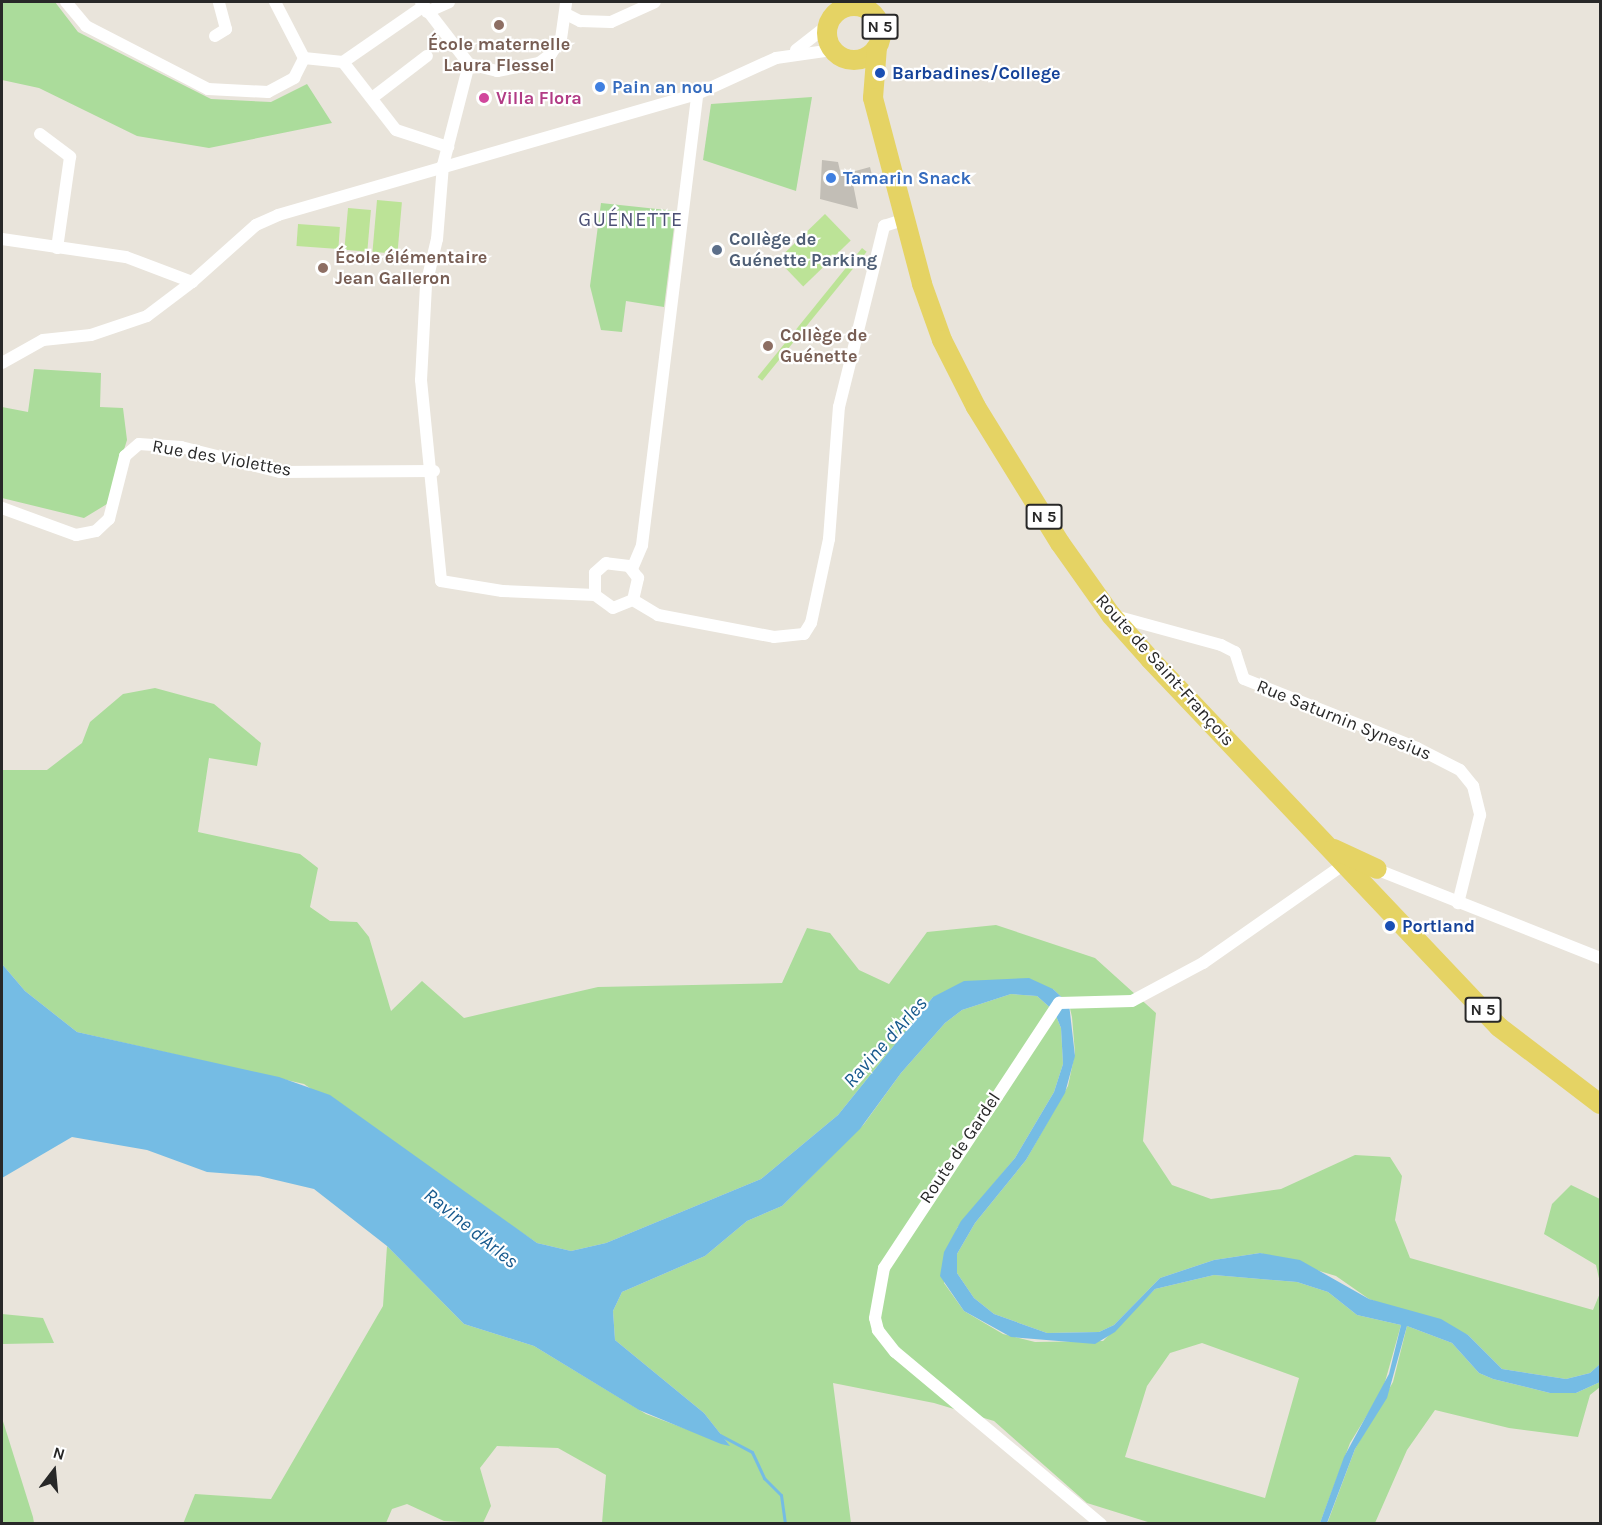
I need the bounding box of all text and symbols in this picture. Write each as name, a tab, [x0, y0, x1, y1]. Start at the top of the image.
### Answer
road number: N 5	[860, 14, 900, 40]
marker: École maternelle Laura Flessel	[492, 18, 506, 32]
place label: École maternelle Laura Flessel	[428, 34, 570, 76]
place label: Barbadines/College	[892, 62, 1061, 84]
marker: Barbadines/College	[873, 66, 887, 80]
place label: Pain an nou	[612, 76, 714, 98]
marker: Pain an nou	[593, 80, 607, 94]
place label: Villa Flora	[496, 87, 582, 109]
marker: Villa Flora	[477, 91, 491, 105]
place label: Tamarin Snack	[843, 167, 971, 189]
marker: Tamarin Snack	[824, 171, 838, 185]
district label: GUÉNETTE	[578, 207, 684, 231]
place label: Collège de Guénette Parking	[729, 229, 877, 272]
marker: Collège de Guénette Parking	[710, 243, 724, 257]
place label: École élémentaire Jean Galleron	[335, 247, 487, 290]
marker: École élémentaire Jean Galleron	[316, 261, 330, 275]
place label: Collège de Guénette	[780, 325, 867, 368]
marker: Collège de Guénette	[761, 339, 775, 353]
street label: Rue des Violettes	[151, 435, 293, 481]
road number: N 5	[1024, 504, 1064, 530]
street label: Route de Saint-François	[1091, 590, 1239, 750]
street label: Rue Saturnin Synesius	[1254, 675, 1434, 765]
place label: Portland	[1402, 915, 1475, 937]
marker: Portland	[1383, 919, 1397, 933]
water label: Ravine d'Arles	[838, 992, 932, 1092]
road number: N 5	[1464, 997, 1502, 1023]
street label: Route de Gardel	[915, 1088, 1005, 1208]
water label: Ravine d'Arles	[419, 1183, 523, 1273]
north arrow	[24, 1441, 84, 1501]
text: N	[51, 1442, 67, 1464]

